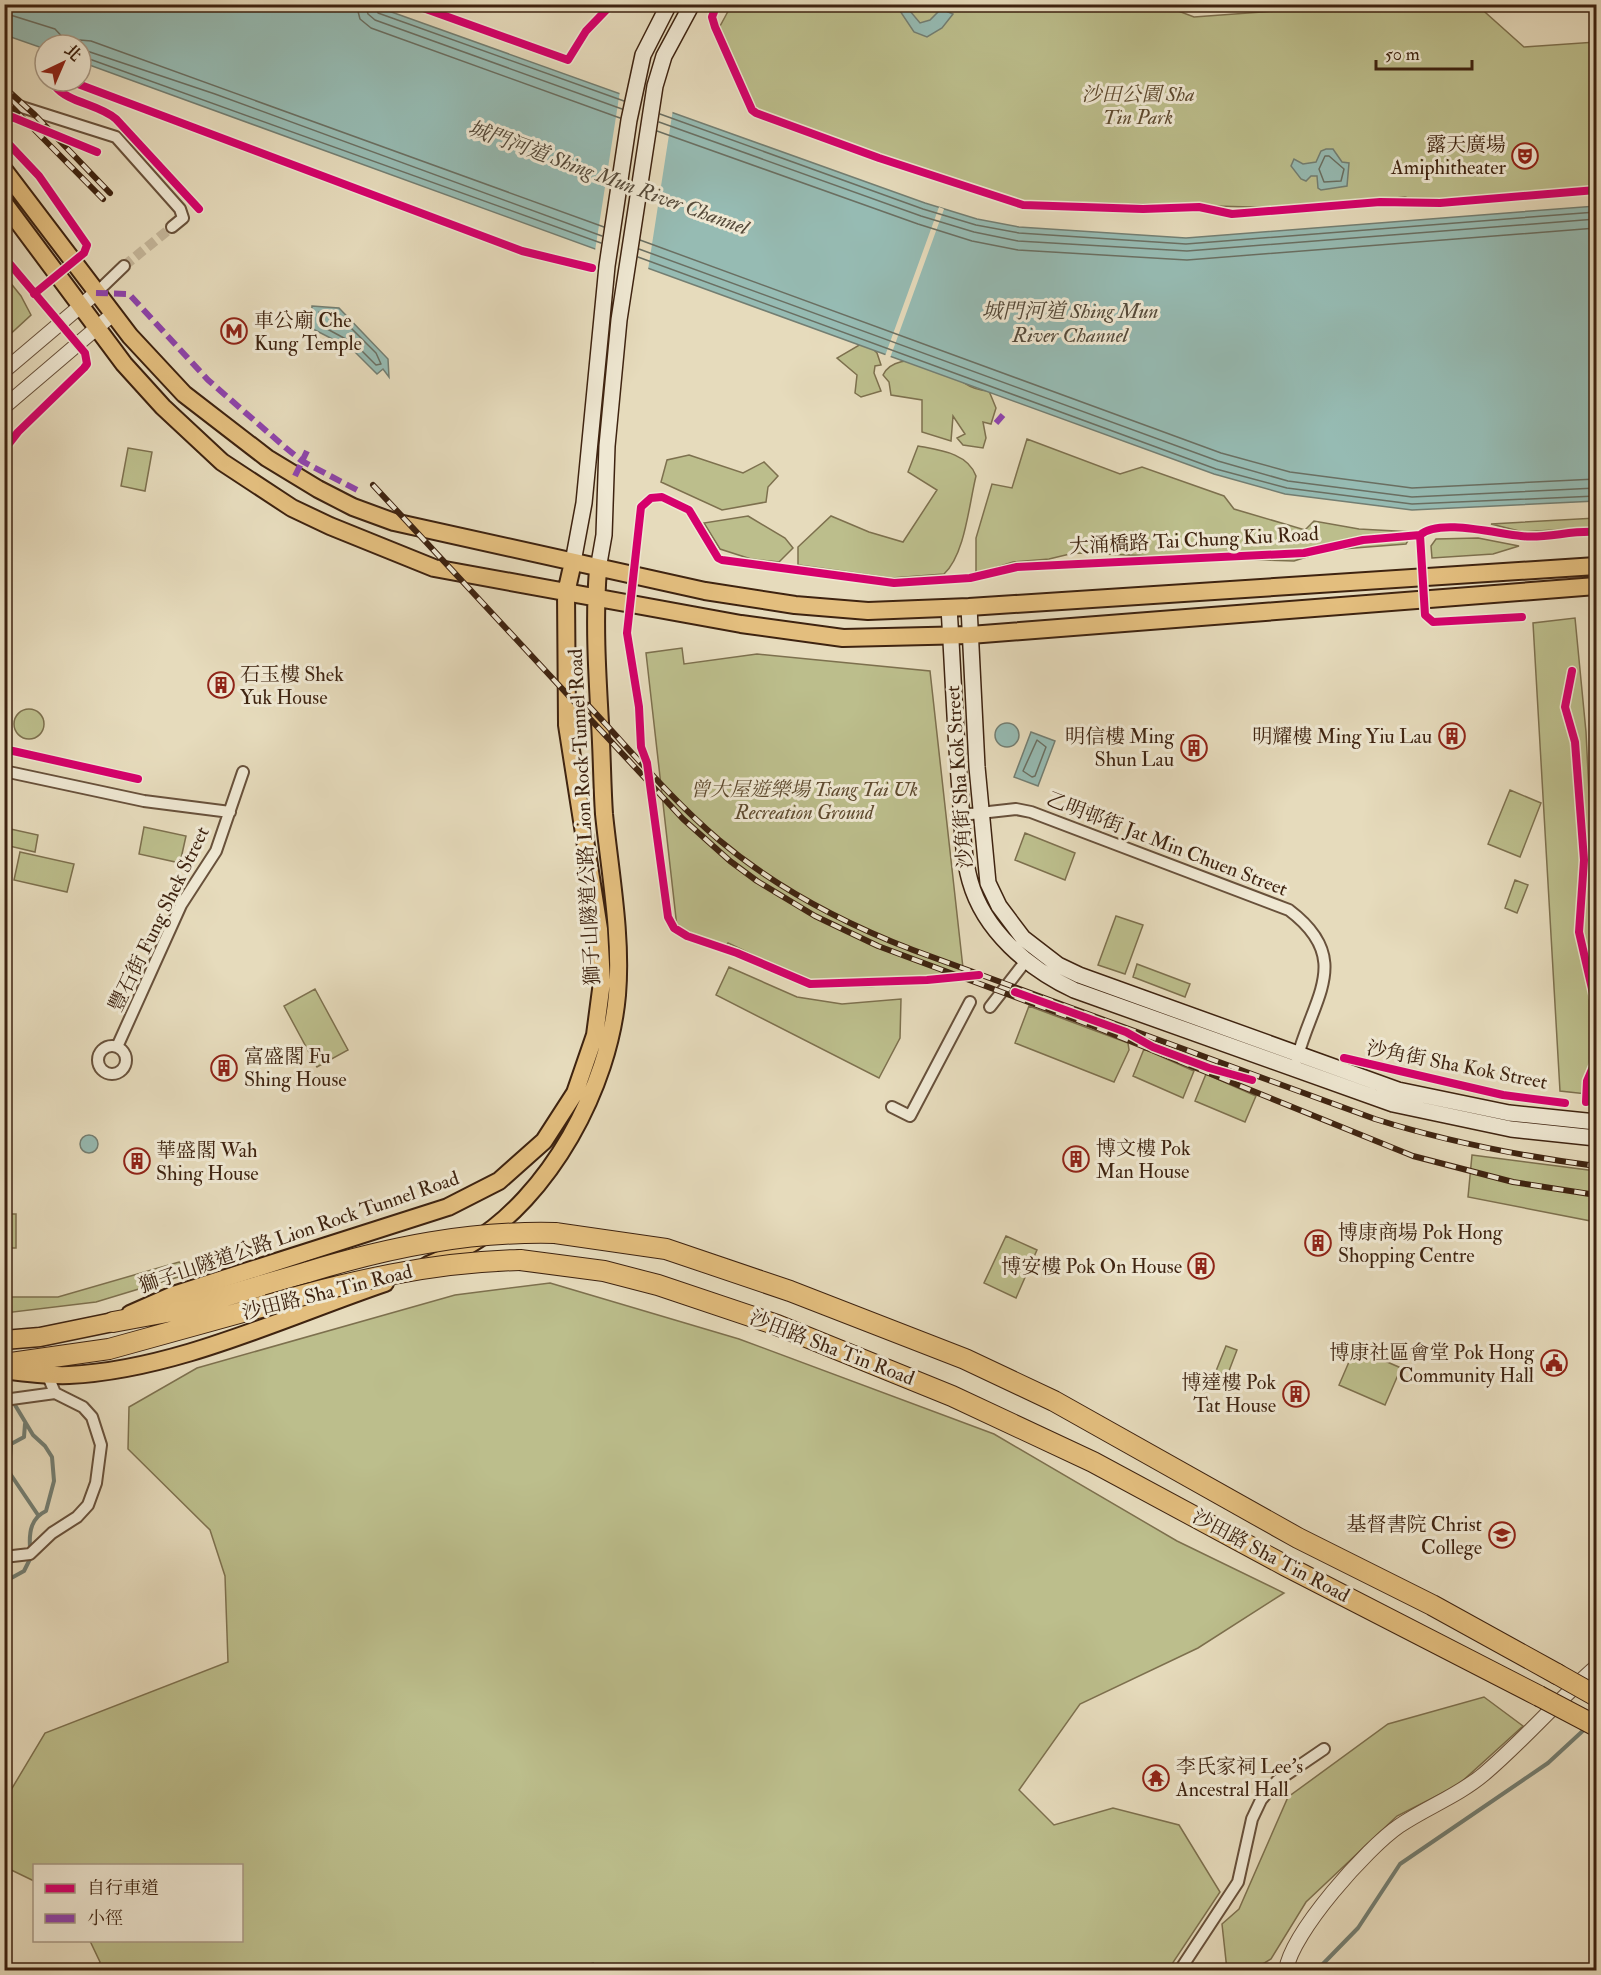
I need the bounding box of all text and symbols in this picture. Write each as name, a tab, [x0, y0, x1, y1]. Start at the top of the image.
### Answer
north arrow	[33, 33, 93, 93]
scale bar	[1376, 33, 1472, 71]
text: 北	[60, 40, 85, 66]
text: 50 m	[1385, 43, 1420, 66]
park label: 沙田公園 Sha Tin Park	[1081, 82, 1195, 130]
water label: 城門河道 Shing Mun River Channel	[464, 115, 754, 242]
place label: 露天廣場 Amiphitheater	[1390, 132, 1507, 181]
theatre icon: 露天廣場 Amiphitheater	[1510, 141, 1540, 171]
water label: 城門河道 Shing Mun River Channel	[982, 298, 1158, 349]
place label: 車公廟 Che Kung Temple	[254, 308, 362, 357]
metro station icon: 車公廟 Che Kung Temple	[219, 316, 249, 346]
street label: 大涌橋路 Tai Chung Kiu Road	[1069, 521, 1320, 559]
street label: 獅子山隧道公路 Lion Rock Tunnel Road	[563, 648, 605, 986]
place label: 石玉樓 Shek Yuk House	[240, 662, 344, 710]
building icon: 石玉樓 Shek Yuk House	[206, 670, 236, 700]
street label: 沙角街 Sha Kok Street	[940, 684, 978, 869]
building icon: 明耀樓 Ming Yiu Lau	[1437, 721, 1467, 751]
place label: 明信樓 Ming Shun Lau	[1065, 724, 1175, 772]
place label: 明耀樓 Ming Yiu Lau	[1252, 724, 1432, 749]
building icon: 明信樓 Ming Shun Lau	[1179, 733, 1209, 763]
park label: 曾大屋遊樂場 Tsang Tai Uk Recreation Ground	[690, 777, 918, 825]
street label: 乙明邨街 Jat Min Chuen Street	[1043, 786, 1292, 902]
street label: 豐石街 Fung Shek Street	[103, 822, 215, 1016]
street label: 沙角街 Sha Kok Street	[1365, 1035, 1550, 1095]
place label: 富盛閣 Fu Shing House	[244, 1044, 347, 1092]
building icon: 富盛閣 Fu Shing House	[209, 1053, 239, 1083]
place label: 博文樓 Pok Man House	[1096, 1136, 1191, 1184]
place label: 華盛閣 Wah Shing House	[156, 1138, 259, 1186]
building icon: 博文樓 Pok Man House	[1061, 1144, 1091, 1174]
building icon: 華盛閣 Wah Shing House	[122, 1146, 152, 1176]
street label: 獅子山隧道公路 Lion Rock Tunnel Road	[136, 1165, 462, 1299]
place label: 博康商場 Pok Hong Shopping Centre	[1338, 1220, 1504, 1269]
building icon: 博康商場 Pok Hong Shopping Centre	[1303, 1228, 1333, 1258]
building icon: 博安樓 Pok On House	[1186, 1251, 1216, 1281]
place label: 博安樓 Pok On House	[1001, 1254, 1182, 1279]
street label: 沙田路 Sha Tin Road	[239, 1259, 415, 1325]
street label: 沙田路 Sha Tin Road	[746, 1305, 918, 1391]
place label: 博康社區會堂 Pok Hong Community Hall	[1329, 1340, 1535, 1388]
public building icon: 博康社區會堂 Pok Hong Community Hall	[1539, 1348, 1569, 1378]
place label: 博達樓 Pok Tat House	[1182, 1370, 1276, 1418]
building icon: 博達樓 Pok Tat House	[1281, 1379, 1311, 1409]
street label: 沙田路 Sha Tin Road	[1188, 1504, 1354, 1608]
place label: 基督書院 Christ College	[1347, 1512, 1483, 1560]
school or university icon: 基督書院 Christ College	[1487, 1520, 1517, 1550]
place label: 李氏家祠 Lee's Ancestral Hall	[1175, 1754, 1303, 1802]
temple icon: 李氏家祠 Lee's Ancestral Hall	[1141, 1763, 1171, 1793]
legend	[33, 1864, 243, 1942]
text: 自行車道	[87, 1877, 159, 1900]
text: 小徑	[87, 1907, 123, 1930]

